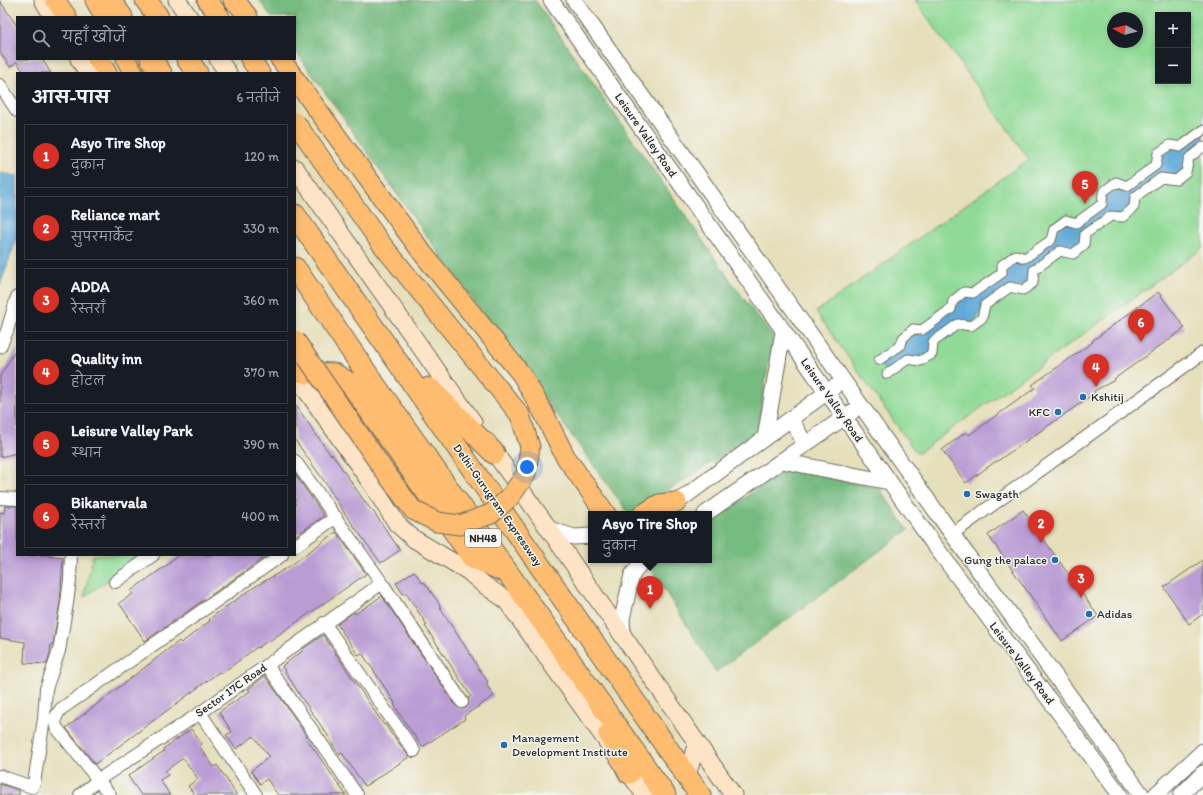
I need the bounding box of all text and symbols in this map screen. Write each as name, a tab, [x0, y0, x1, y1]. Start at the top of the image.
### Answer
north arrow	[1107, 12, 1143, 48]
map controls	[1155, 12, 1191, 84]
button: +	[1155, 12, 1191, 48]
search box	[16, 16, 296, 60]
icon: search	[30, 27, 52, 49]
text: यहाँ खोजें	[62, 28, 126, 46]
button: −	[1155, 48, 1191, 84]
text: आस-पास	[32, 87, 110, 107]
text: 6 नतीजे	[236, 90, 280, 105]
street label: Leisure Valley Road	[612, 90, 681, 180]
text: Asyo Tire Shop	[71, 134, 166, 152]
text: 1	[43, 149, 49, 164]
text: 120 m	[244, 149, 279, 164]
text: दुकान	[71, 157, 105, 172]
pin: 5	[1072, 171, 1098, 204]
text: Reliance mart	[71, 206, 160, 224]
text: 2	[43, 221, 49, 236]
text: 330 m	[243, 221, 279, 236]
text: सुपरमार्केट	[71, 229, 133, 244]
text: ADDA	[71, 278, 110, 296]
text: 3	[42, 293, 50, 308]
text: 360 m	[243, 293, 279, 308]
text: रेस्तराँ	[71, 301, 106, 316]
pin: 6	[1128, 309, 1154, 342]
text: Quality inn	[71, 350, 142, 368]
pin: 4	[1083, 354, 1109, 387]
street label: Leisure Valley Road	[798, 355, 867, 445]
text: 4	[42, 365, 50, 380]
text: 370 m	[244, 365, 279, 380]
text: होटल	[71, 373, 105, 388]
place label: Kshitij	[1091, 390, 1124, 404]
marker: Kshitij	[1078, 392, 1088, 402]
place label: KFC	[1028, 405, 1050, 419]
marker: KFC	[1053, 407, 1063, 417]
text: Leisure Valley Park	[71, 422, 193, 440]
text: 5	[43, 437, 49, 452]
text: 390 m	[243, 437, 279, 452]
street label: Delhi-Gurugram Expressway	[450, 441, 546, 569]
text: स्थान	[71, 445, 102, 460]
your location	[517, 457, 537, 477]
place label: Swagath	[975, 487, 1020, 501]
marker: Swagath	[962, 489, 972, 499]
text: Bikanervala	[71, 494, 147, 512]
text: 6	[43, 509, 49, 524]
text: 400 m	[241, 509, 279, 524]
pin: 2	[1028, 510, 1054, 543]
popup	[588, 511, 712, 563]
text: Asyo Tire Shop	[603, 515, 697, 533]
text: रेस्तराँ	[71, 517, 106, 532]
road number: NH48	[465, 529, 501, 547]
text: दुकान	[603, 538, 636, 553]
place label: Gung the palace	[964, 553, 1047, 567]
marker: Gung the palace	[1050, 555, 1060, 565]
pin: 3	[1068, 565, 1094, 598]
pin: 1	[637, 576, 663, 609]
place label: Adidas	[1097, 607, 1132, 621]
marker: Adidas	[1084, 609, 1094, 619]
street label: Leisure Valley Road	[986, 619, 1058, 707]
street label: Sector 17C Road	[192, 660, 270, 720]
place label: Management Development Institute	[512, 731, 628, 759]
marker: Management Development Institute	[499, 740, 509, 750]

